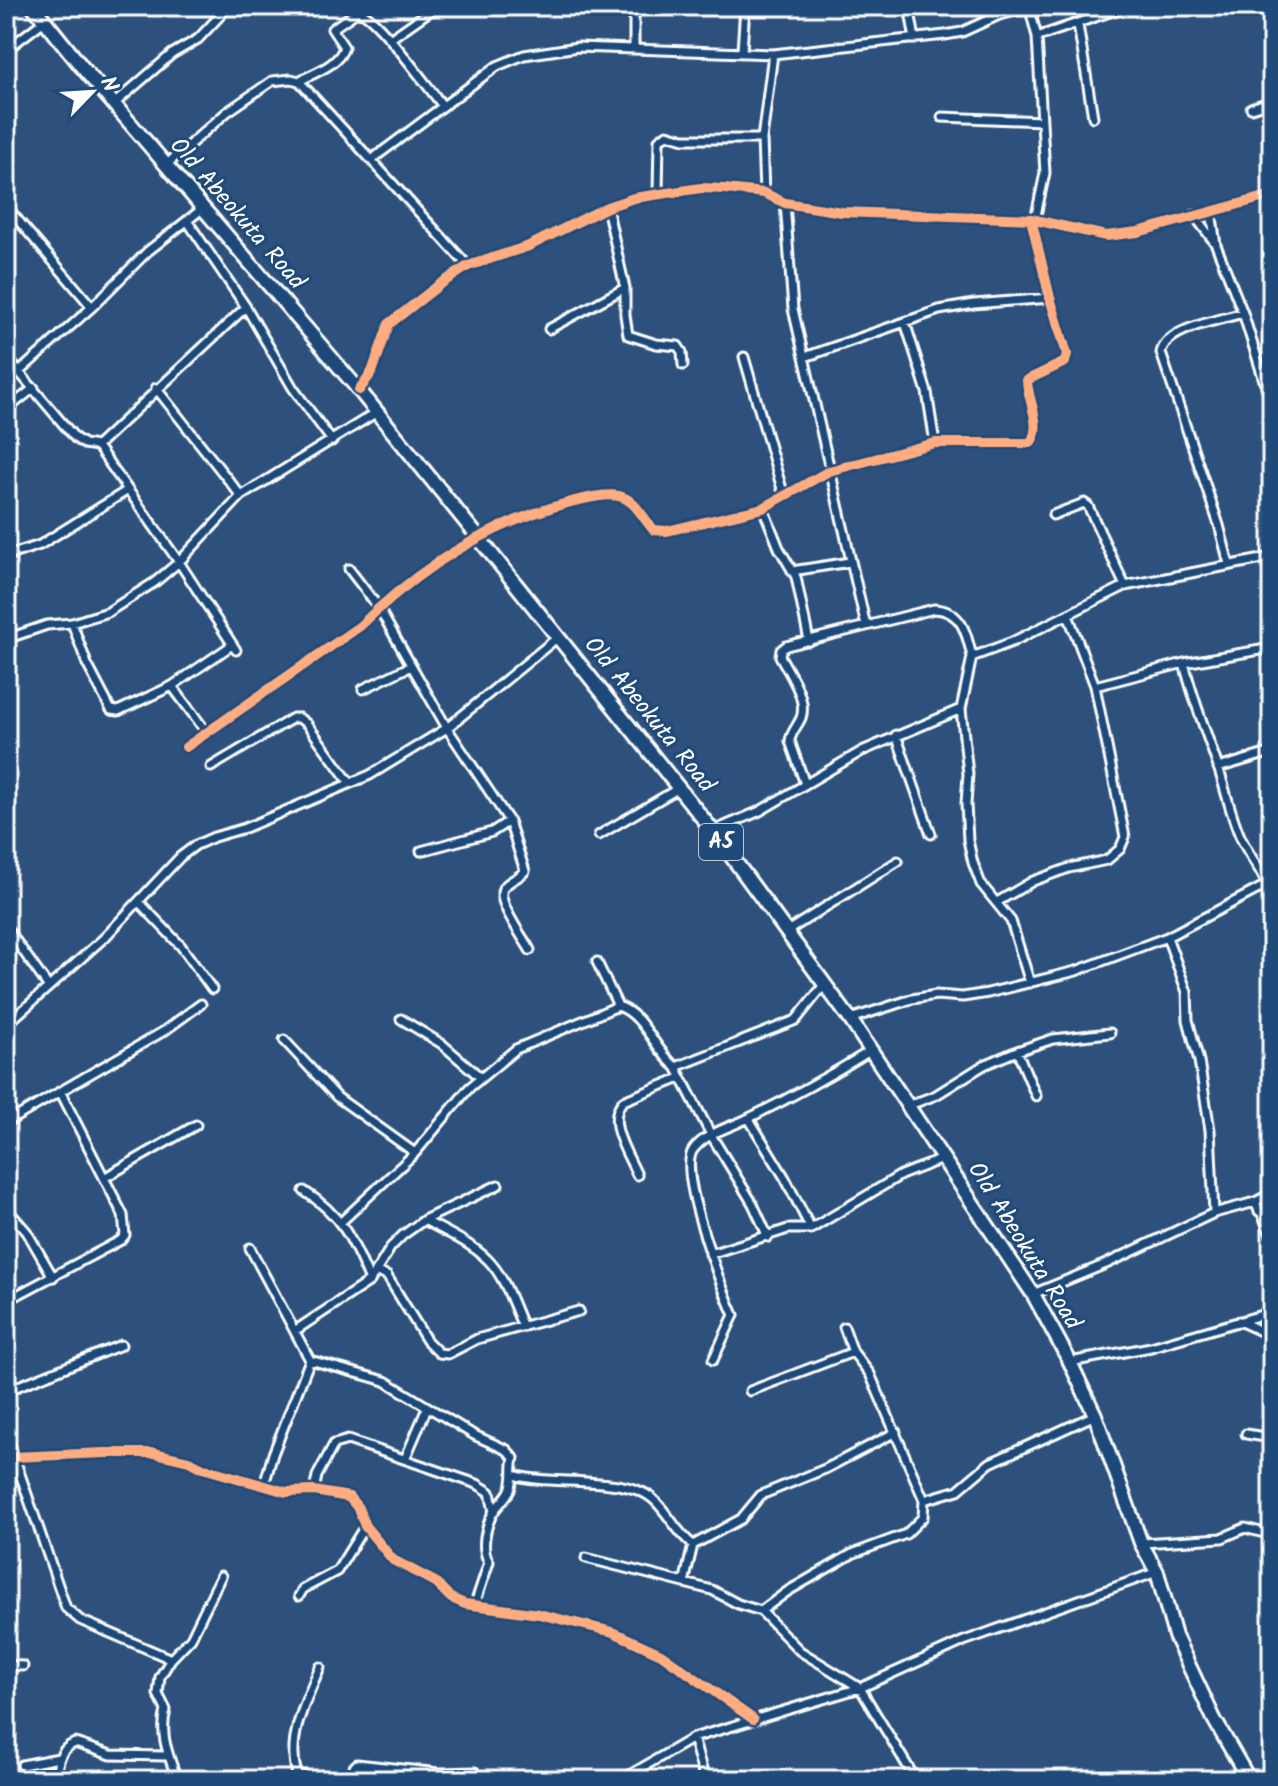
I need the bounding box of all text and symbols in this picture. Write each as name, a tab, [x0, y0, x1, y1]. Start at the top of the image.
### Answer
north arrow	[52, 52, 132, 132]
text: N	[89, 71, 127, 98]
street label: Old Abeokuta Road	[159, 129, 315, 300]
street label: Old Abeokuta Road	[573, 628, 725, 803]
road number: A5	[699, 824, 743, 860]
street label: Old Abeokuta Road	[957, 1154, 1092, 1339]

